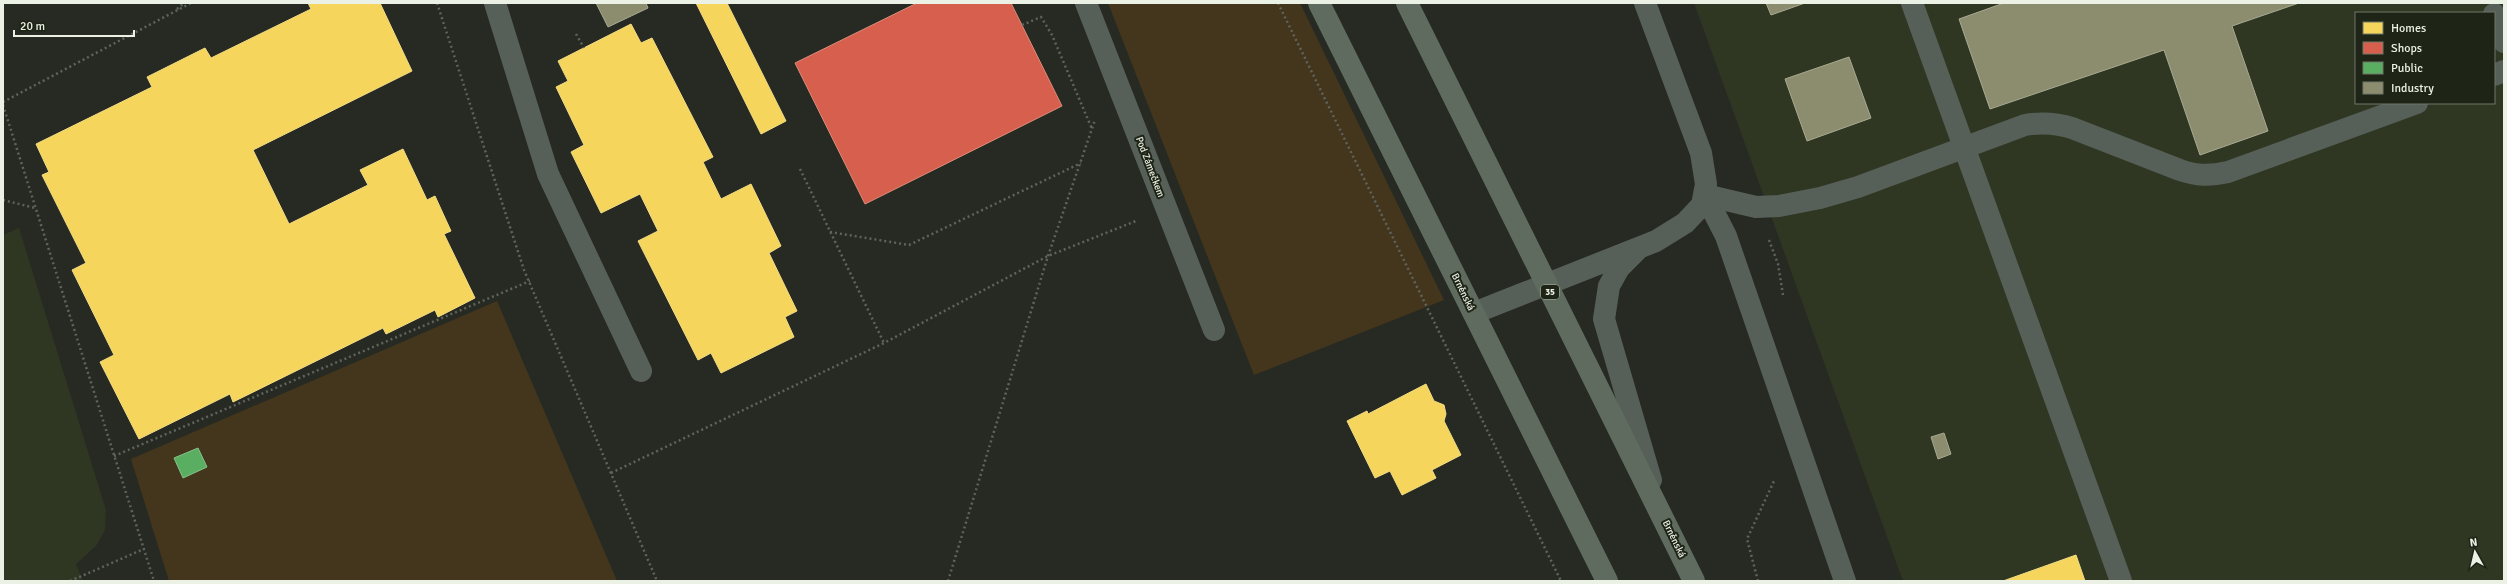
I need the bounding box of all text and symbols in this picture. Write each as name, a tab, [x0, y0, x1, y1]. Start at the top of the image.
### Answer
scale bar	[14, 12, 134, 38]
legend	[2355, 12, 2495, 104]
text: 20 m	[20, 19, 45, 34]
text: Homes	[2391, 21, 2426, 36]
text: Shops	[2391, 41, 2422, 56]
text: Public	[2391, 61, 2423, 76]
text: Industry	[2391, 81, 2434, 96]
street label: Pod Zámečkem	[1133, 135, 1167, 199]
street label: Brněnská	[1449, 271, 1477, 313]
road number: 35	[1541, 285, 1559, 299]
street label: Brněnská	[1660, 518, 1688, 560]
north arrow	[2455, 532, 2495, 572]
text: N	[2469, 536, 2478, 550]

